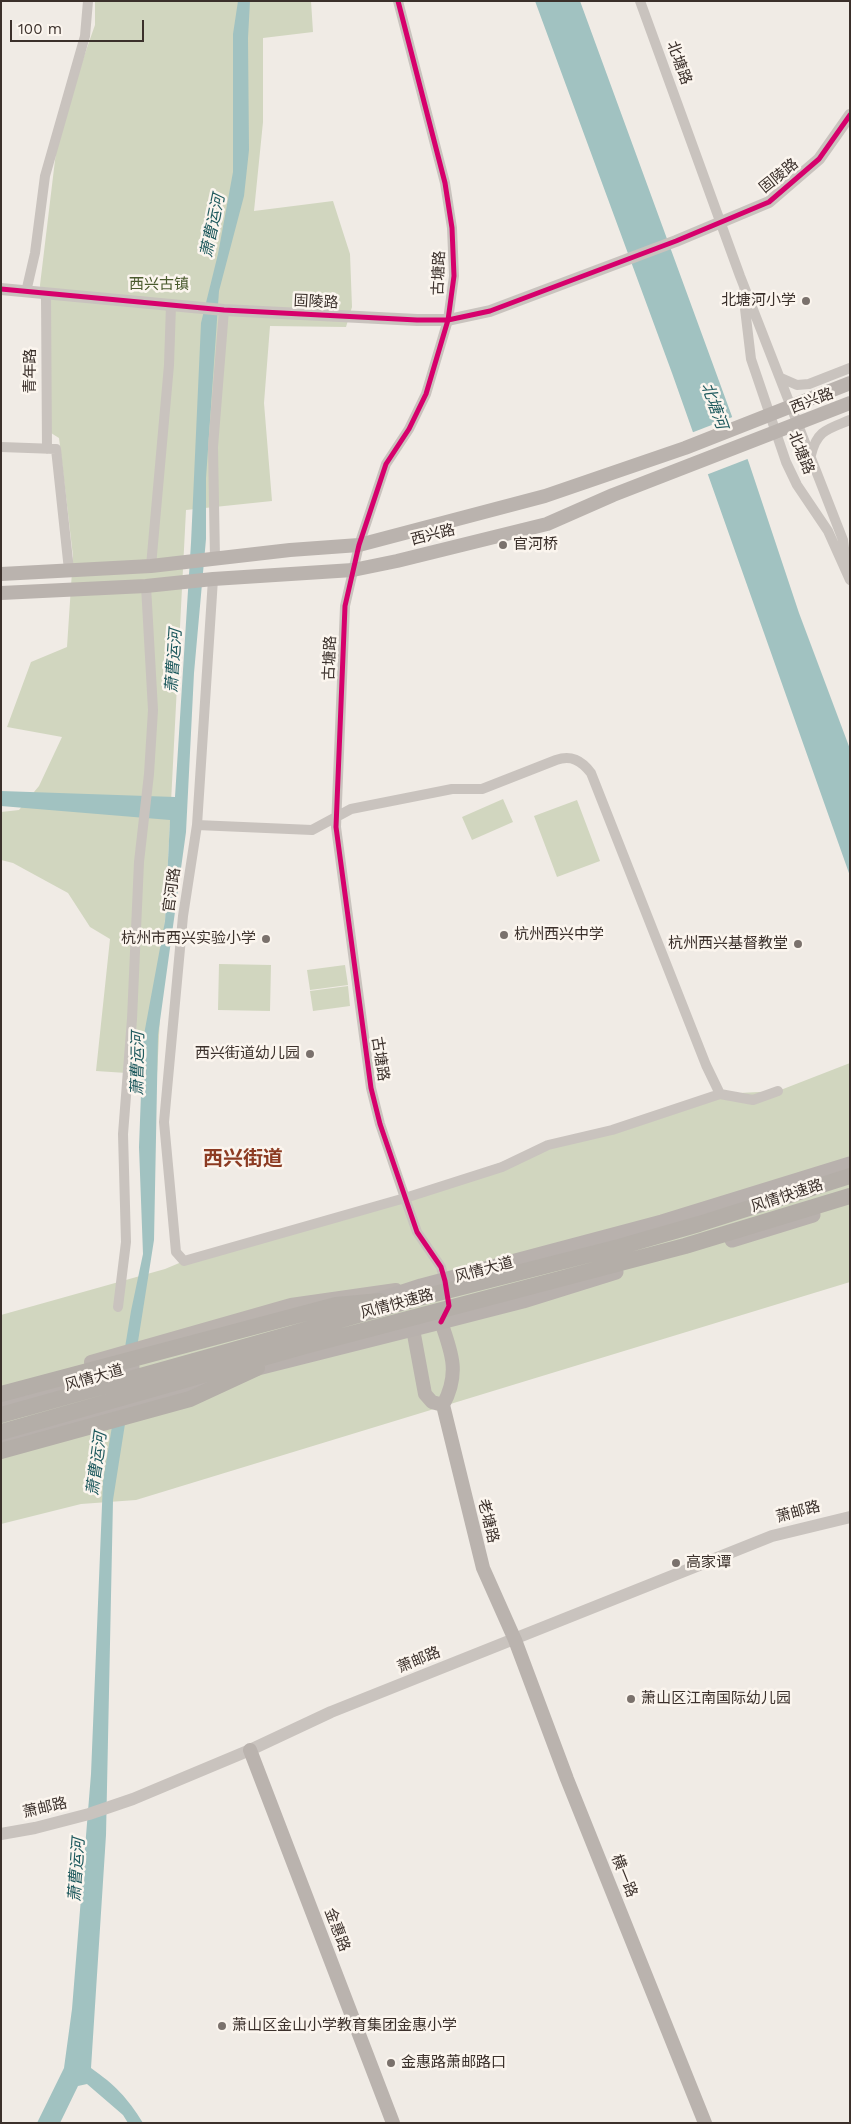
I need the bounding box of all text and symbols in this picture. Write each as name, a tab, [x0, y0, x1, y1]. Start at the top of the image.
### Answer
scale bar	[12, 10, 146, 42]
text: 100 m	[18, 20, 62, 38]
street label: 北塘路	[663, 39, 695, 87]
street label: 固陵路	[756, 155, 802, 197]
water label: 萧曹运河	[197, 193, 229, 259]
street label: 古塘路	[429, 250, 449, 296]
park label: 西兴古镇	[129, 276, 189, 294]
street label: 固陵路	[293, 292, 339, 312]
place label: 北塘河小学	[721, 292, 796, 310]
marker: 北塘河小学	[800, 295, 812, 307]
street label: 青年路	[22, 349, 40, 393]
water label: 北塘河	[697, 380, 731, 432]
street label: 西兴路	[788, 385, 836, 417]
street label: 北塘路	[784, 429, 818, 477]
street label: 西兴路	[409, 521, 457, 549]
place label: 官河桥	[513, 536, 558, 554]
marker: 官河桥	[497, 539, 509, 551]
water label: 萧曹运河	[162, 628, 186, 694]
street label: 古塘路	[320, 635, 340, 681]
street label: 官河路	[160, 866, 184, 914]
place label: 杭州西兴中学	[514, 926, 604, 944]
marker: 杭州西兴中学	[498, 929, 510, 941]
place label: 杭州市西兴实验小学	[121, 930, 256, 948]
marker: 杭州市西兴实验小学	[260, 933, 272, 945]
place label: 杭州西兴基督教堂	[668, 935, 788, 953]
marker: 杭州西兴基督教堂	[792, 938, 804, 950]
water label: 萧曹运河	[128, 1032, 148, 1096]
street label: 古塘路	[368, 1035, 392, 1083]
place label: 西兴街道幼儿园	[195, 1045, 300, 1063]
marker: 西兴街道幼儿园	[304, 1048, 316, 1060]
district label: 西兴街道	[203, 1147, 283, 1171]
street label: 风情快速路	[749, 1176, 825, 1216]
street label: 风情大道	[453, 1254, 515, 1286]
street label: 风情快速路	[358, 1286, 436, 1322]
street label: 风情大道	[63, 1361, 125, 1395]
water label: 萧曹运河	[83, 1431, 111, 1497]
street label: 老塘路	[474, 1497, 502, 1545]
street label: 萧邮路	[774, 1497, 822, 1527]
place label: 高家谭	[686, 1554, 731, 1572]
marker: 高家谭	[670, 1557, 682, 1569]
street label: 萧邮路	[395, 1643, 443, 1677]
place label: 萧山区江南国际幼儿园	[641, 1690, 791, 1708]
marker: 萧山区江南国际幼儿园	[625, 1693, 637, 1705]
street label: 萧邮路	[21, 1794, 69, 1822]
water label: 萧曹运河	[65, 1837, 89, 1903]
street label: 横一路	[607, 1852, 641, 1900]
street label: 金惠路	[321, 1906, 353, 1954]
place label: 萧山区金山小学教育集团金惠小学	[232, 2017, 457, 2035]
marker: 萧山区金山小学教育集团金惠小学	[216, 2020, 228, 2032]
place label: 金惠路萧邮路口	[401, 2054, 506, 2072]
marker: 金惠路萧邮路口	[385, 2057, 397, 2069]

